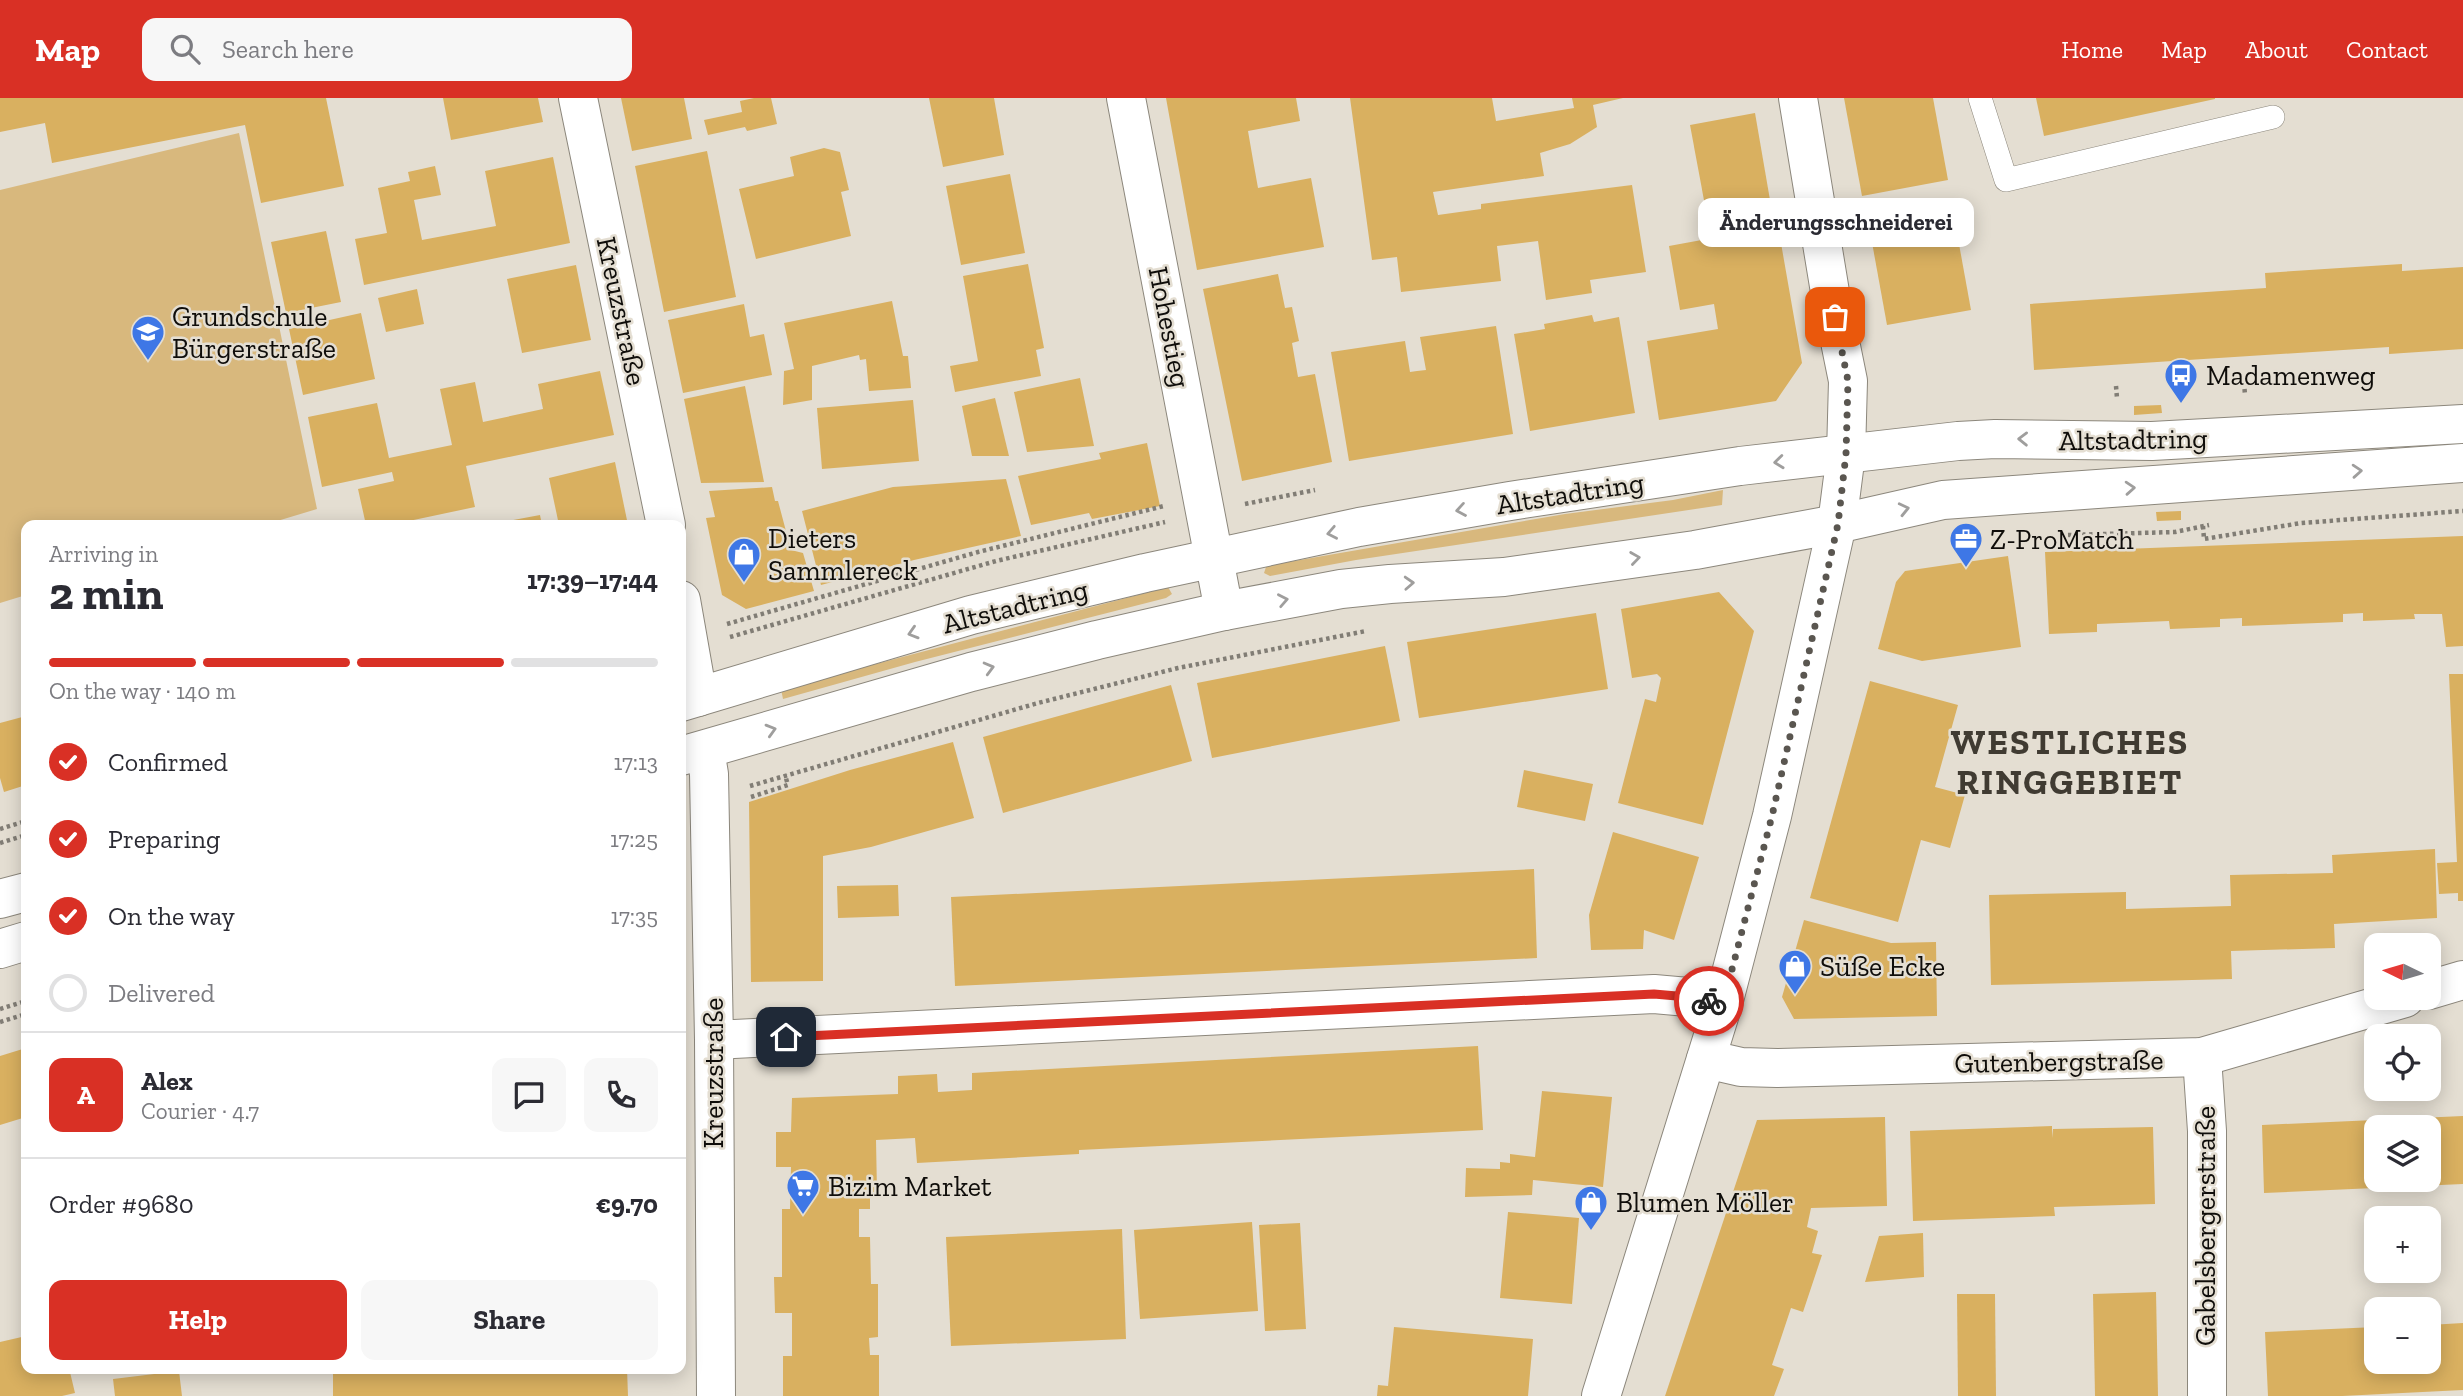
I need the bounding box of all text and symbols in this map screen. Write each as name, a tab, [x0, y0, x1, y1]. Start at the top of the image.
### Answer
search box	[142, 18, 632, 81]
text: Map	[35, 30, 100, 69]
icon: search	[166, 30, 204, 68]
text: Search here	[222, 33, 354, 65]
text: Home	[2061, 35, 2123, 64]
text: Map	[2161, 35, 2207, 64]
text: About	[2245, 35, 2308, 64]
text: Contact	[2346, 35, 2428, 64]
callout: Änderungsschneiderei	[1697, 198, 1973, 247]
text: Änderungsschneiderei	[1719, 208, 1953, 236]
street label: Kreuzstraße	[590, 234, 653, 388]
street label: Hohestieg	[1142, 264, 1197, 390]
pin	[1805, 287, 1865, 347]
icon: bag	[1816, 298, 1854, 336]
place label: Grundschule Bürgerstraße	[172, 300, 336, 365]
school or university icon: Grundschule Bürgerstraße	[129, 313, 167, 362]
bus stop icon: Madamenweg	[2162, 356, 2200, 405]
place label: Madamenweg	[2206, 359, 2375, 392]
street label: Altstadtring	[2058, 422, 2208, 457]
one-way arrow	[2017, 432, 2028, 447]
one-way arrow	[1773, 454, 1784, 469]
one-way arrow	[2352, 463, 2363, 478]
street label: Altstadtring	[1494, 466, 1646, 521]
one-way arrow	[2125, 481, 2136, 496]
one-way arrow	[1455, 501, 1467, 516]
one-way arrow	[1898, 502, 1910, 517]
office icon: Z-ProMatch	[1947, 520, 1985, 569]
place label: Dieters Sammlereck	[768, 522, 918, 587]
place label: Z-ProMatch	[1990, 523, 2134, 556]
one-way arrow	[1326, 525, 1338, 540]
shop icon: Dieters Sammlereck	[725, 535, 763, 584]
text: Arriving in	[49, 540, 158, 568]
one-way arrow	[1629, 551, 1640, 566]
text: 17:39–17:44	[527, 564, 658, 596]
text: 2 min	[49, 566, 164, 621]
street label: Altstadtring	[939, 572, 1091, 641]
one-way arrow	[1403, 575, 1414, 590]
one-way arrow	[1277, 594, 1289, 609]
one-way arrow	[907, 624, 919, 639]
one-way arrow	[983, 662, 995, 676]
text: On the way · 140 m	[49, 677, 236, 705]
district label: WESTLICHES RINGGEBIET	[1951, 721, 2189, 803]
one-way arrow	[765, 724, 777, 739]
icon: check	[49, 743, 87, 781]
text: Confirmed	[108, 746, 228, 778]
text: 17:13	[613, 748, 658, 776]
icon: check	[49, 820, 87, 858]
text: Preparing	[108, 823, 220, 855]
text: 17:25	[610, 825, 658, 853]
icon: check	[49, 897, 87, 935]
text: On the way	[108, 900, 235, 932]
text: 17:35	[611, 902, 658, 930]
north arrow	[2364, 933, 2441, 1010]
map controls	[2364, 933, 2441, 1374]
shop icon: Süße Ecke	[1776, 947, 1814, 996]
place label: Süße Ecke	[1820, 950, 1945, 983]
courier	[1674, 966, 1744, 1036]
text: Delivered	[108, 977, 215, 1009]
icon: bike	[1690, 982, 1728, 1020]
street label: Kreuzstraße	[697, 998, 730, 1148]
pin	[756, 1007, 816, 1067]
icon: home	[767, 1018, 805, 1056]
button: locate	[2364, 1024, 2441, 1101]
street label: Gutenbergstraße	[1954, 1043, 2164, 1080]
button: chat	[492, 1058, 566, 1132]
button: phone	[584, 1058, 658, 1132]
text: Alex	[141, 1065, 193, 1097]
text: A	[77, 1079, 95, 1111]
text: Courier · 4.7	[141, 1097, 259, 1125]
street label: Gabelsbergerstraße	[2189, 1106, 2222, 1346]
button: layers	[2364, 1115, 2441, 1192]
supermarket icon: Bizim Market	[784, 1167, 822, 1216]
place label: Bizim Market	[828, 1170, 992, 1203]
shop icon: Blumen Möller	[1572, 1183, 1610, 1232]
place label: Blumen Möller	[1616, 1186, 1794, 1219]
text: Order #9680	[49, 1188, 194, 1220]
text: €9.70	[596, 1188, 658, 1220]
button: +	[2364, 1206, 2441, 1283]
button: Help	[49, 1280, 347, 1360]
button: Share	[361, 1280, 658, 1360]
button: −	[2364, 1297, 2441, 1374]

